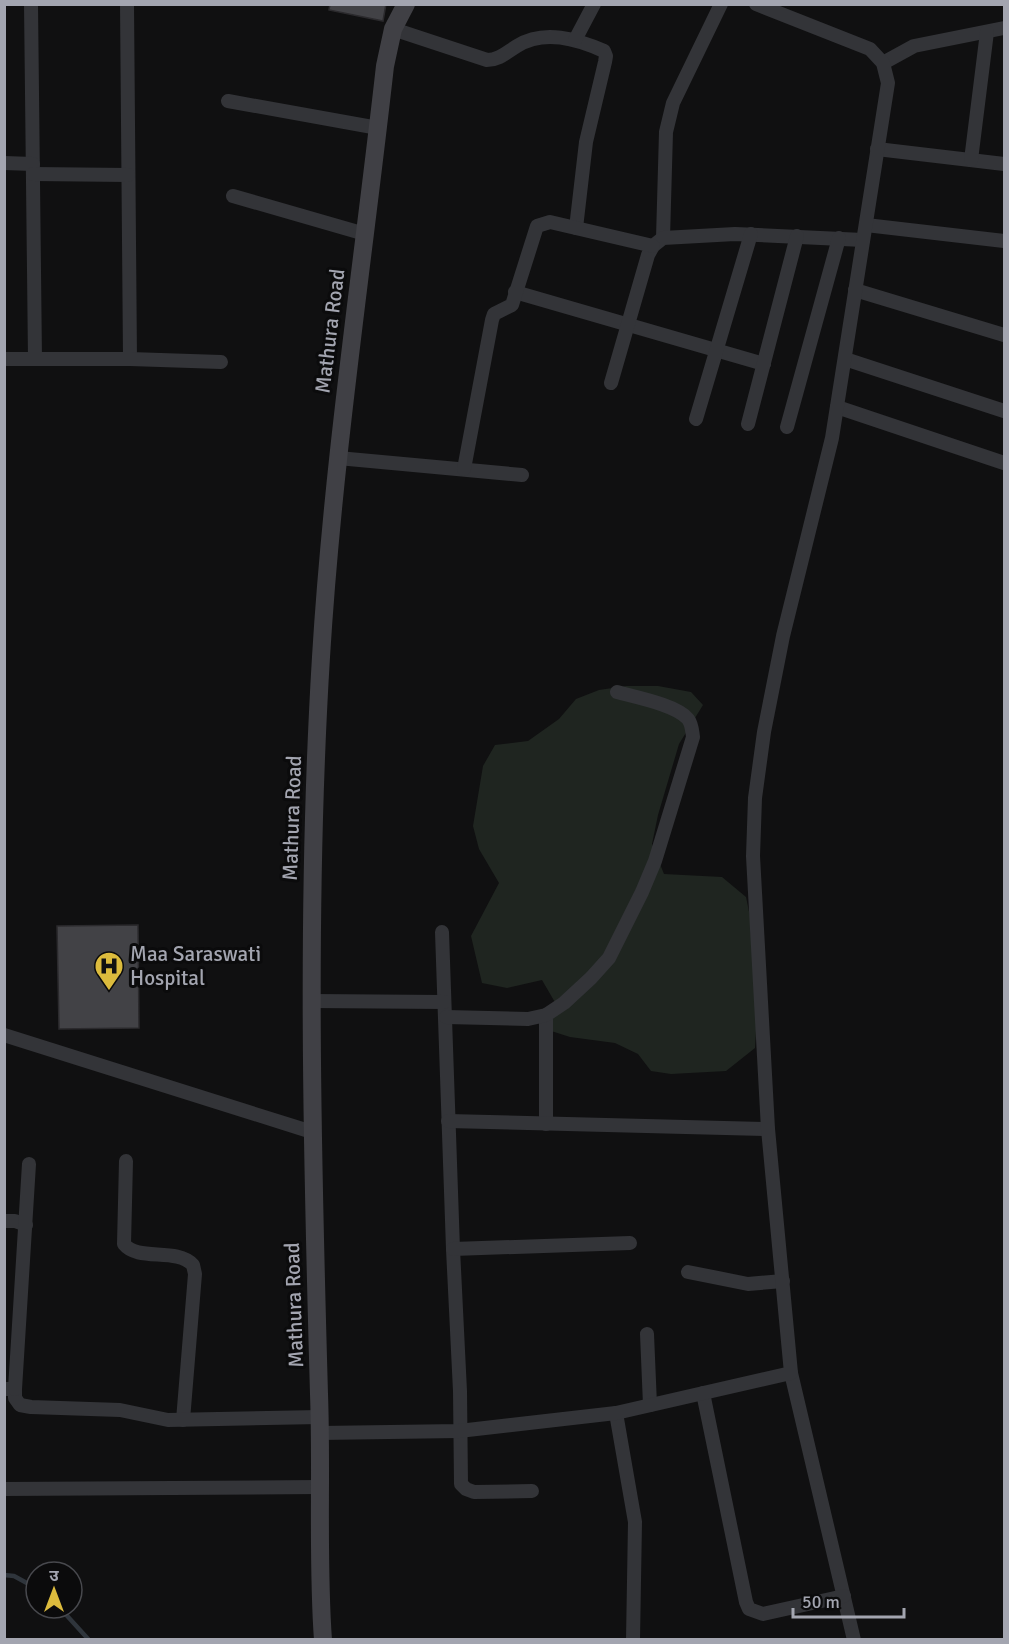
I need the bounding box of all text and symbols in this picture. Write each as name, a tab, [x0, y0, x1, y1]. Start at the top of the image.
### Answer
street label: Mathura Road	[309, 267, 351, 395]
street label: Mathura Road	[277, 755, 307, 881]
place label: Maa Saraswati Hospital	[130, 941, 261, 991]
hospital icon: Maa Saraswati Hospital	[93, 950, 125, 992]
street label: Mathura Road	[279, 1242, 309, 1368]
north arrow	[24, 1560, 84, 1620]
text: उ	[49, 1566, 59, 1586]
scale bar	[793, 1581, 904, 1619]
text: 50 m	[802, 1591, 840, 1613]

